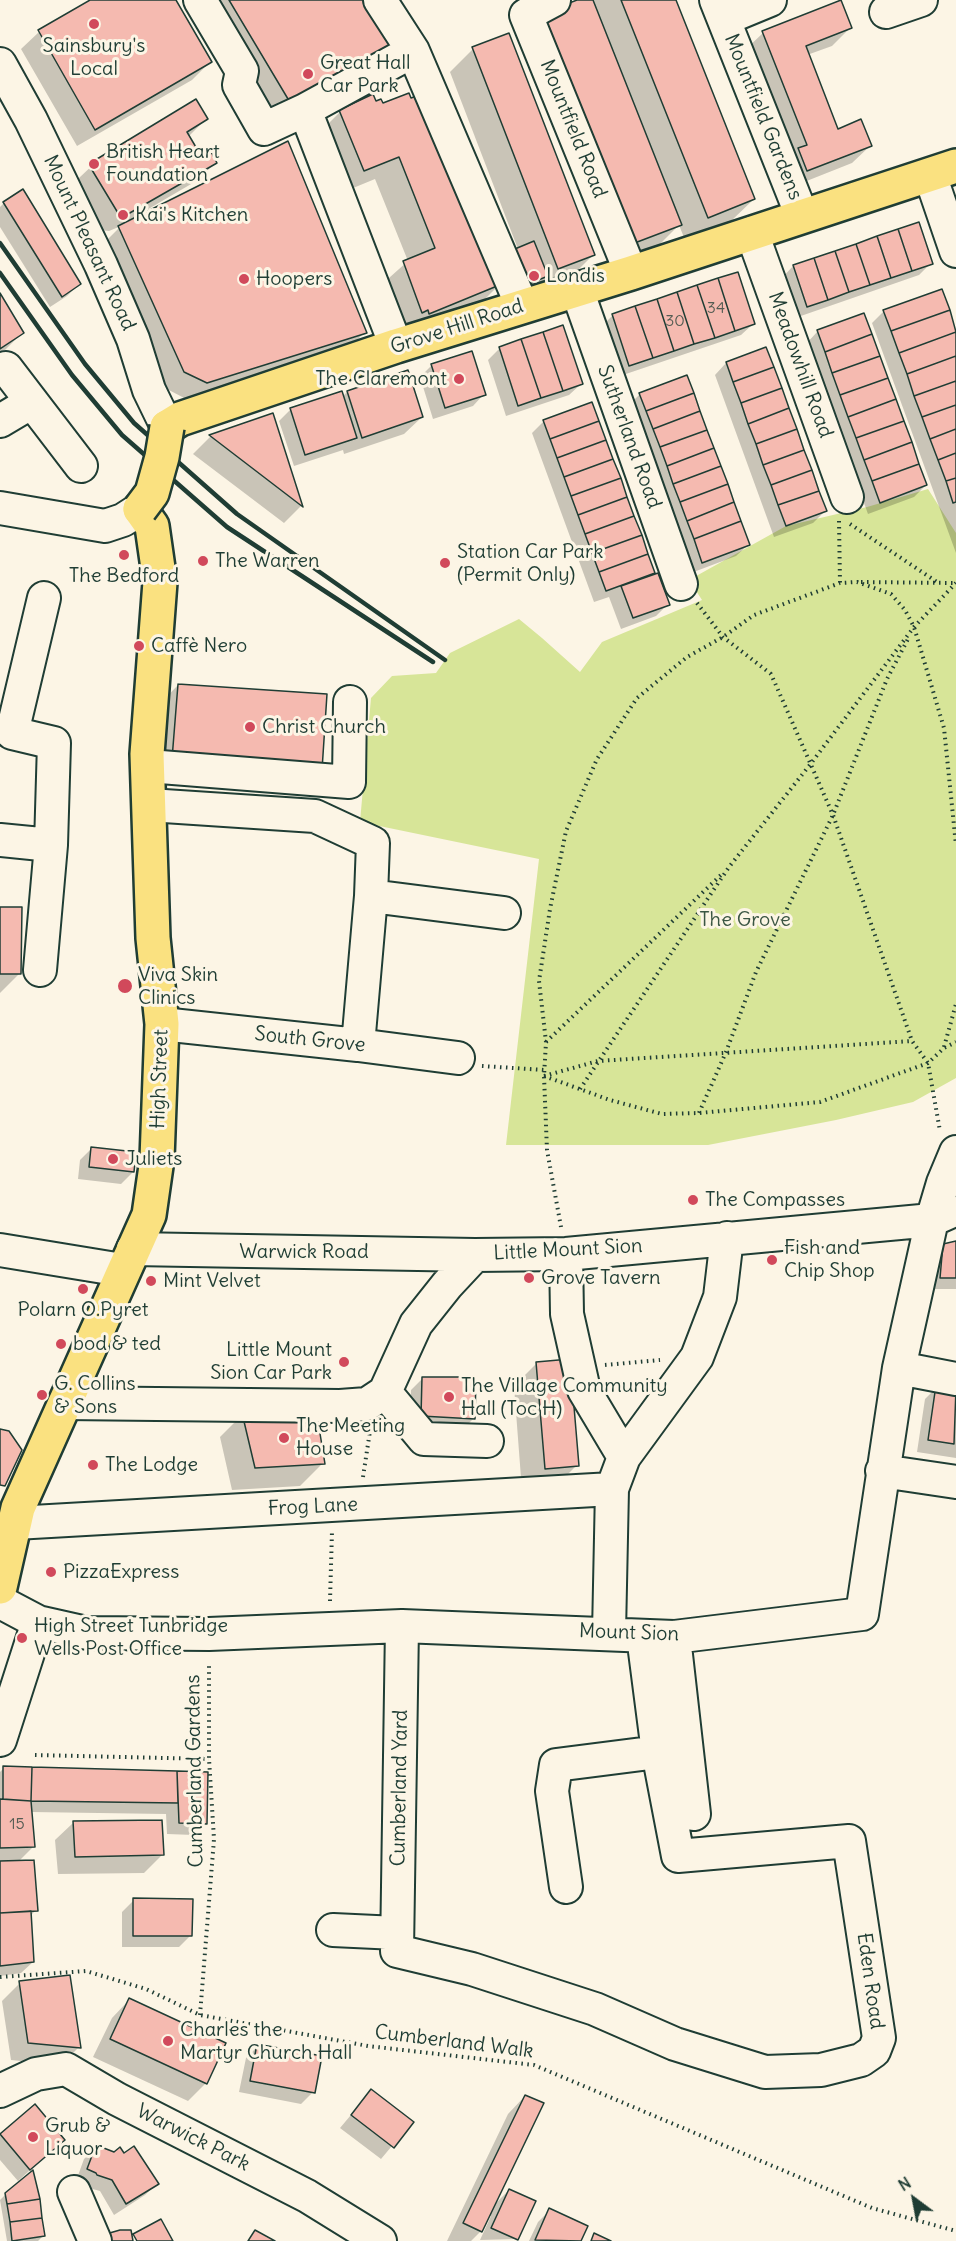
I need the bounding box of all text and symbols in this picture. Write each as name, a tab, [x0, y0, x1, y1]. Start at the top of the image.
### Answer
marker: Sainsbury's Local	[87, 17, 101, 31]
street label: Mountfield Gardens	[719, 31, 807, 203]
place label: Sainsbury's Local	[43, 34, 145, 81]
place label: Great Hall Car Park	[320, 51, 410, 98]
street label: Mountfield Road	[534, 56, 612, 202]
marker: Great Hall Car Park	[301, 67, 315, 81]
place label: British Heart Foundation	[106, 140, 220, 187]
street label: Mount Pleasant Road	[38, 151, 140, 335]
marker: British Heart Foundation	[87, 157, 101, 171]
place label: Kai's Kitchen	[135, 203, 248, 227]
marker: Kai's Kitchen	[116, 208, 130, 222]
place label: Londis	[546, 264, 605, 288]
place label: Hoopers	[256, 267, 332, 291]
marker: Londis	[527, 269, 541, 283]
marker: Hoopers	[237, 272, 251, 286]
street label: Meadowhill Road	[762, 289, 838, 441]
street label: Grove Hill Road	[387, 294, 527, 360]
house number: 34	[707, 298, 725, 318]
house number: 30	[665, 311, 685, 331]
street label: Sutherland Road	[592, 362, 666, 512]
place label: The Claremont	[315, 367, 447, 391]
marker: The Claremont	[452, 372, 466, 386]
place label: Station Car Park (Permit Only)	[457, 540, 603, 587]
marker: The Bedford	[117, 548, 131, 562]
place label: The Warren	[215, 549, 320, 573]
marker: The Warren	[196, 554, 210, 568]
marker: Station Car Park (Permit Only)	[438, 556, 452, 570]
place label: The Bedford	[69, 564, 179, 588]
place label: Caffè Nero	[151, 634, 247, 658]
marker: Caffè Nero	[132, 639, 146, 653]
place label: Christ Church	[262, 715, 386, 739]
marker: Christ Church	[243, 720, 257, 734]
park label: The Grove	[699, 908, 791, 932]
place label: Viva Skin Clinics	[138, 963, 218, 1010]
marker: Viva Skin Clinics	[116, 977, 134, 995]
street label: South Grove	[253, 1022, 367, 1058]
street label: High Street	[146, 1029, 174, 1129]
place label: Juliets	[125, 1147, 182, 1171]
marker: Juliets	[106, 1152, 120, 1166]
place label: The Compasses	[705, 1188, 845, 1212]
marker: The Compasses	[686, 1193, 700, 1207]
street label: Little Mount Sion	[493, 1234, 643, 1266]
place label: Fish and Chip Shop	[784, 1236, 875, 1283]
street label: Warwick Road	[239, 1240, 369, 1264]
marker: Fish and Chip Shop	[765, 1253, 779, 1267]
place label: Grove Tavern	[541, 1266, 661, 1290]
place label: Mint Velvet	[163, 1269, 261, 1293]
marker: Grove Tavern	[522, 1271, 536, 1285]
marker: Mint Velvet	[144, 1274, 158, 1288]
marker: Polarn O.Pyret	[76, 1282, 90, 1296]
place label: Polarn O.Pyret	[18, 1298, 148, 1322]
place label: bod & ted	[73, 1332, 161, 1356]
marker: bod & ted	[54, 1337, 68, 1351]
place label: Little Mount Sion Car Park	[210, 1338, 332, 1385]
marker: Little Mount Sion Car Park	[337, 1355, 351, 1369]
place label: G. Collins & Sons	[54, 1372, 136, 1419]
place label: The Village Community Hall (Toc H)	[461, 1374, 668, 1421]
marker: G. Collins & Sons	[35, 1388, 49, 1402]
marker: The Village Community Hall (Toc H)	[442, 1390, 456, 1404]
place label: The Meeting House	[296, 1414, 405, 1461]
marker: The Meeting House	[277, 1431, 291, 1445]
place label: The Lodge	[105, 1453, 198, 1477]
marker: The Lodge	[86, 1458, 100, 1472]
street label: Frog Lane	[267, 1493, 359, 1521]
place label: PizzaExpress	[63, 1560, 179, 1584]
marker: PizzaExpress	[44, 1565, 58, 1579]
place label: High Street Tunbridge Wells Post Office	[34, 1614, 228, 1661]
street label: Mount Sion	[578, 1619, 680, 1647]
marker: High Street Tunbridge Wells Post Office	[15, 1631, 29, 1645]
street label: Cumberland Gardens	[181, 1674, 209, 1868]
street label: Cumberland Yard	[387, 1709, 413, 1867]
house number: 15	[9, 1814, 25, 1834]
street label: Eden Road	[851, 1931, 889, 2031]
place label: Charles the Martyr Church Hall	[180, 2018, 352, 2065]
street label: Cumberland Walk	[373, 2020, 535, 2064]
marker: Charles the Martyr Church Hall	[161, 2034, 175, 2048]
street label: Warwick Park	[132, 2099, 254, 2177]
place label: Grub & Liquor	[45, 2114, 110, 2161]
marker: Grub & Liquor	[26, 2130, 40, 2144]
north arrow	[884, 2169, 944, 2229]
text: N	[894, 2172, 914, 2195]

